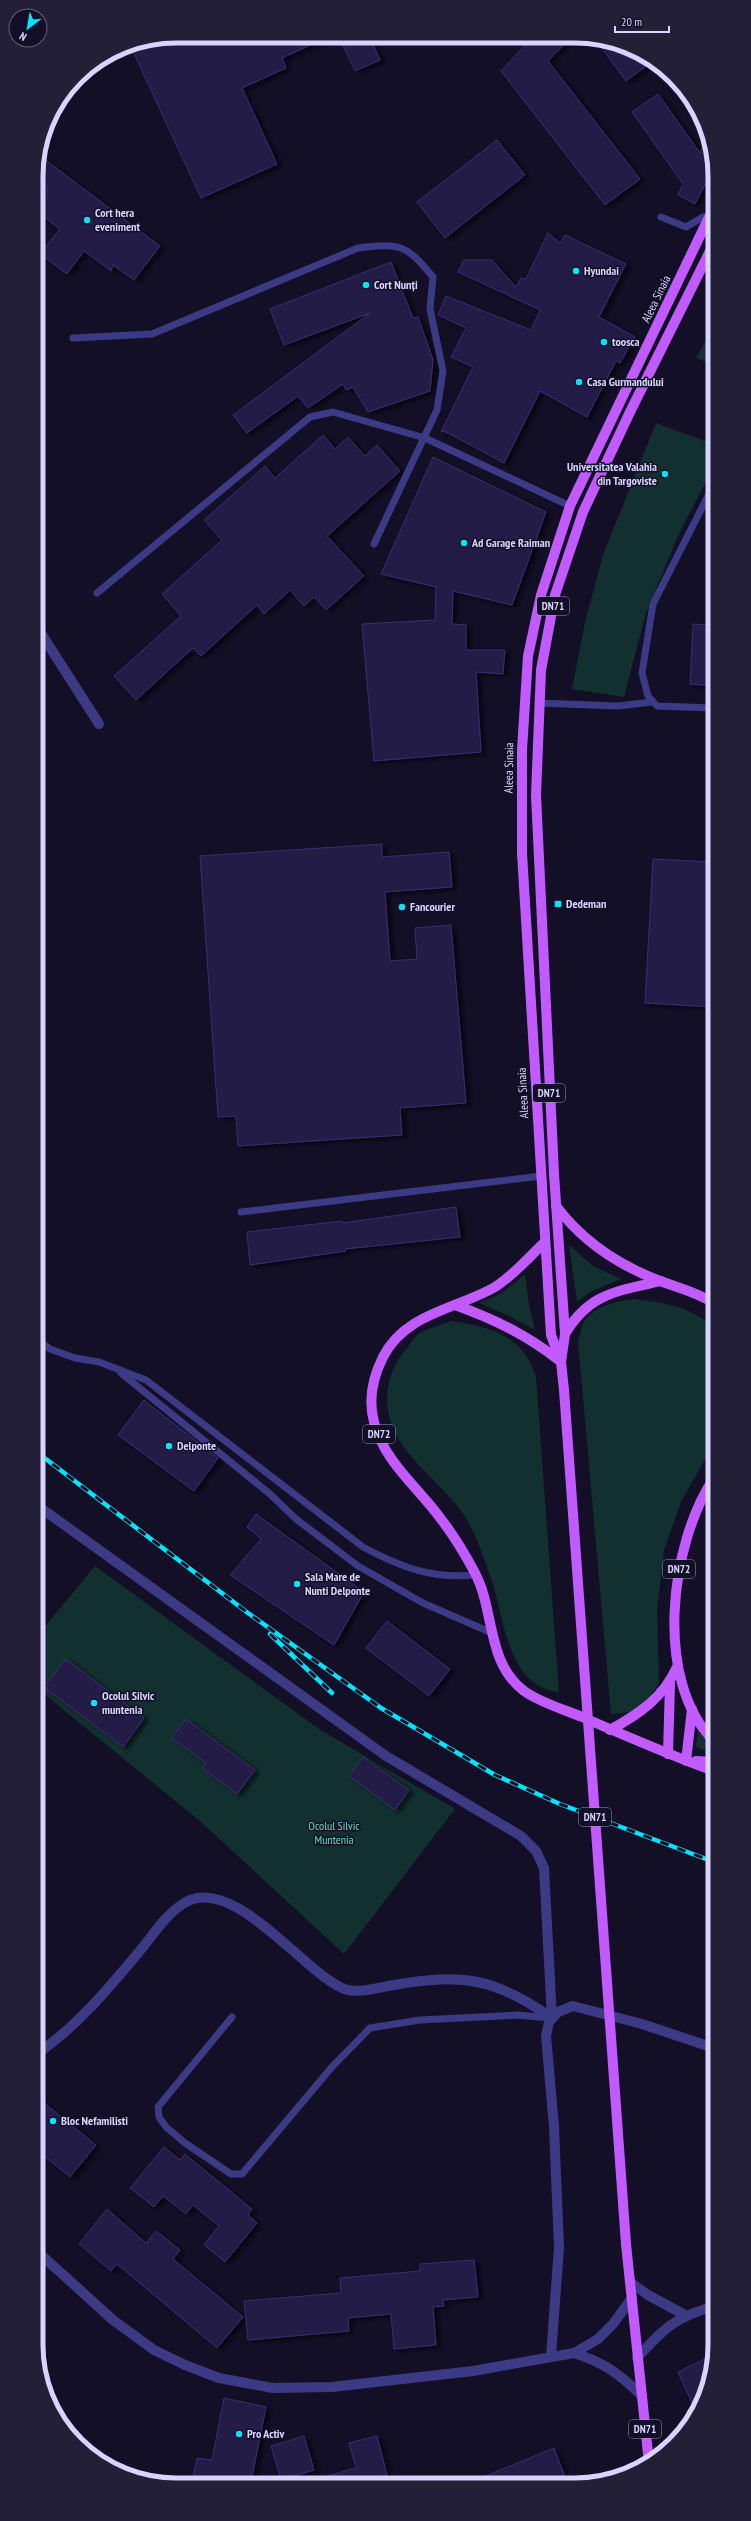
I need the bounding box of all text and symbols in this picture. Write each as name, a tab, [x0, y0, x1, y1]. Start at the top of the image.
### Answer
north arrow	[8, 8, 48, 48]
scale bar	[615, 8, 669, 34]
text: 20 m	[621, 14, 642, 29]
text: N	[17, 29, 29, 44]
place label: Cort hera eveniment	[95, 205, 140, 234]
marker: Cort hera eveniment	[82, 215, 92, 225]
place label: Hyundai	[584, 263, 619, 278]
marker: Hyundai	[571, 266, 581, 276]
street label: Aleea Sinaia	[638, 272, 674, 325]
place label: Cort Nunți	[374, 277, 418, 292]
marker: Cort Nunți	[361, 280, 371, 290]
place label: toosca	[612, 334, 640, 349]
marker: toosca	[599, 337, 609, 347]
place label: Casa Gurmandului	[587, 374, 664, 389]
marker: Casa Gurmandului	[574, 377, 584, 387]
place label: Universitatea Valahia din Targoviste	[567, 459, 657, 488]
marker: Universitatea Valahia din Targoviste	[660, 469, 670, 479]
place label: Ad Garage Raiman	[471, 535, 550, 550]
marker: Ad Garage Raiman	[459, 538, 469, 548]
road number: DN71	[537, 597, 569, 615]
street label: Aleea Sinaia	[501, 742, 516, 794]
place label: Dedeman	[566, 896, 606, 911]
place label: Fancourier	[410, 899, 455, 914]
marker: Dedeman	[553, 899, 563, 909]
marker: Fancourier	[397, 902, 407, 912]
street label: Aleea Sinaia	[514, 1067, 531, 1119]
road number: DN71	[533, 1084, 565, 1102]
road number: DN72	[363, 1425, 395, 1443]
place label: Delponte	[177, 1438, 216, 1453]
marker: Delponte	[164, 1441, 174, 1451]
road number: DN72	[663, 1560, 695, 1578]
place label: Sala Mare de Nunti Delponte	[305, 1569, 370, 1598]
marker: Sala Mare de Nunti Delponte	[292, 1579, 302, 1589]
place label: Ocolul Silvic muntenia	[102, 1688, 155, 1717]
marker: Ocolul Silvic muntenia	[89, 1698, 99, 1708]
road number: DN71	[579, 1808, 611, 1826]
park label: Ocolul Silvic Muntenia	[308, 1818, 360, 1847]
place label: Bloc Nefamilisti	[61, 2113, 128, 2128]
marker: Bloc Nefamilisti	[48, 2116, 58, 2126]
road number: DN71	[629, 2420, 661, 2438]
place label: Pro Activ	[247, 2426, 285, 2441]
marker: Pro Activ	[234, 2429, 244, 2439]

